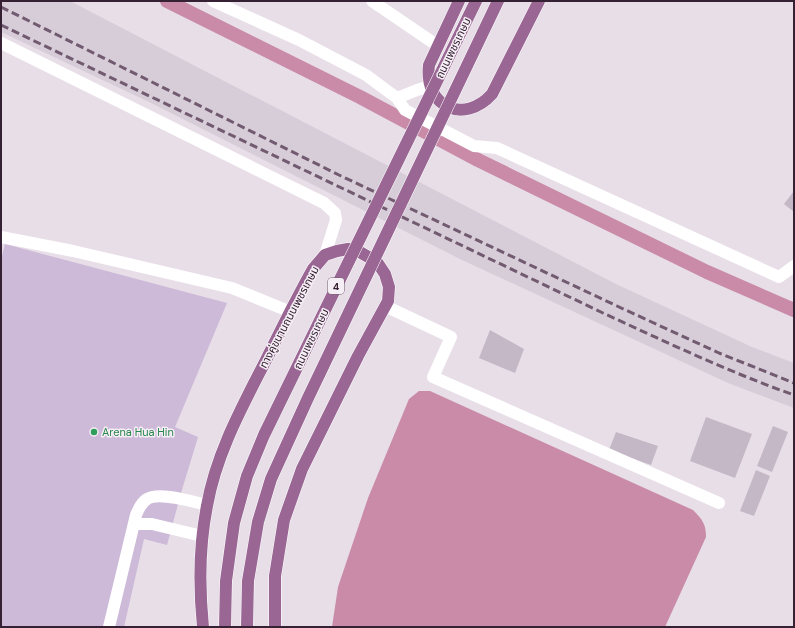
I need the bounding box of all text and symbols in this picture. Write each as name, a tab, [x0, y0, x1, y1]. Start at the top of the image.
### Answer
street label: ถนนเพชรเกษม	[432, 15, 474, 81]
street label: ทางคู่ขนานถนนเพชรเกษม	[256, 264, 322, 370]
road number: 4	[328, 278, 344, 294]
street label: ถนนเพชรเกษม	[291, 307, 331, 371]
place label: Arena Hua Hin	[102, 425, 174, 439]
marker: Arena Hua Hin	[89, 427, 99, 437]

